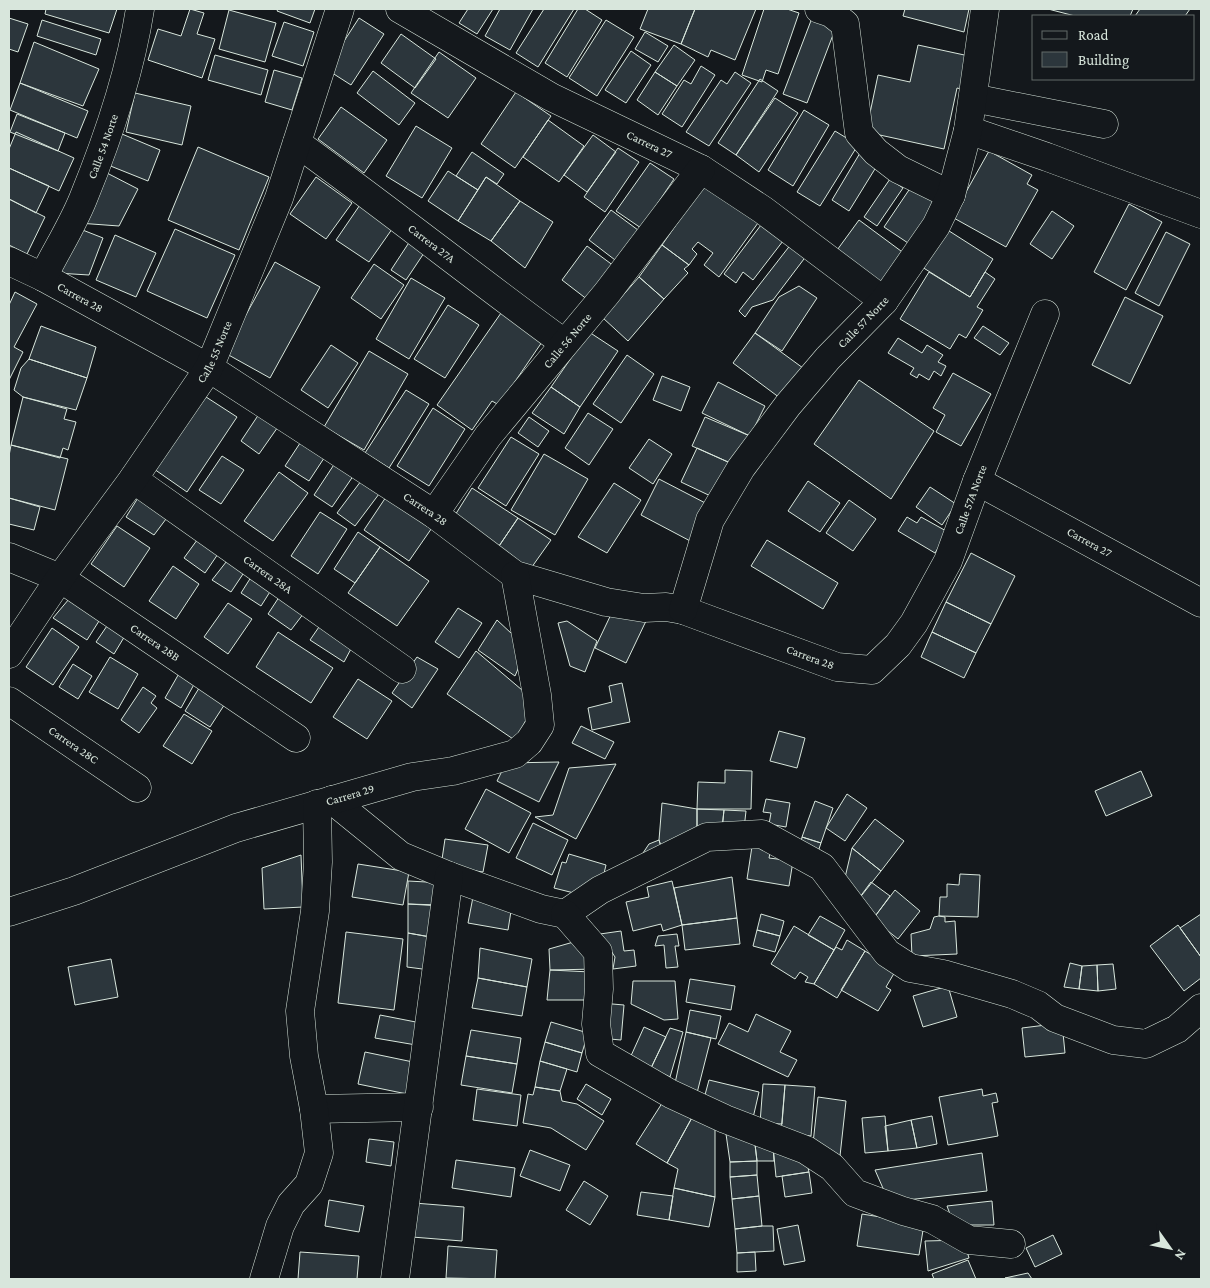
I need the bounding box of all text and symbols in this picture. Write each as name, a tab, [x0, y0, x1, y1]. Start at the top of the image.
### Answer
legend	[1032, 15, 1195, 80]
text: Road	[1078, 27, 1109, 43]
text: Building	[1078, 52, 1129, 69]
street label: Calle 54 Norte	[85, 112, 121, 181]
street label: Carrera 27	[624, 127, 675, 161]
street label: Carrera 27A	[405, 221, 458, 266]
street label: Carrera 28	[55, 279, 106, 316]
street label: Calle 57 Norte	[835, 294, 892, 351]
street label: Calle 56 Norte	[540, 310, 594, 371]
street label: Calle 55 Norte	[194, 319, 235, 386]
street label: Calle 57A Norte	[951, 463, 990, 536]
street label: Carrera 28	[401, 489, 450, 529]
street label: Carrera 27	[1065, 524, 1115, 560]
street label: Carrera 28A	[240, 552, 295, 596]
street label: Carrera 28B	[128, 621, 183, 664]
street label: Carrera 28	[784, 642, 836, 672]
street label: Carrera 28C	[46, 723, 101, 767]
street label: Carrera 29	[324, 781, 376, 809]
north arrow	[1145, 1223, 1195, 1273]
text: N	[1171, 1247, 1190, 1264]

